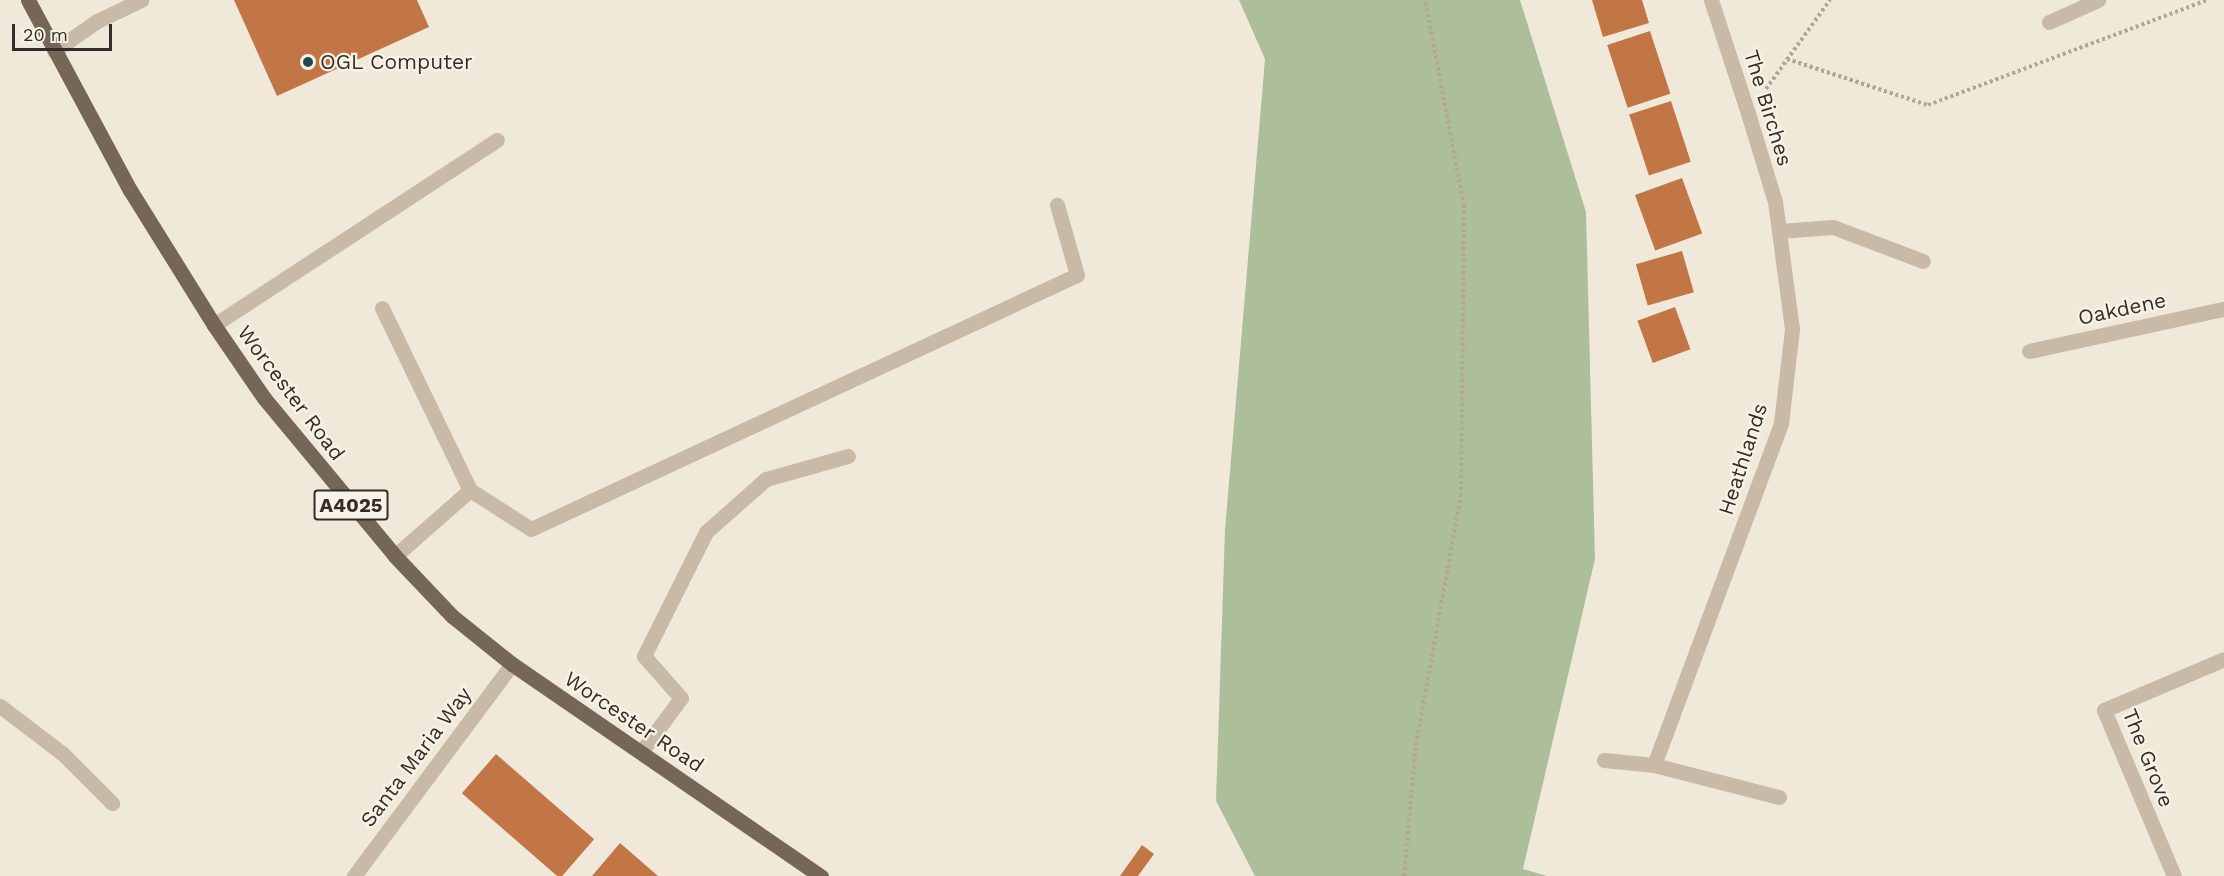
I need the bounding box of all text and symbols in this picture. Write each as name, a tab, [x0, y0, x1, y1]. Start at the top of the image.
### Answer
scale bar	[15, 12, 116, 50]
text: 20 m	[23, 24, 68, 45]
street label: The Birches	[1738, 47, 1798, 169]
place label: OGL Computer	[320, 49, 473, 75]
marker: OGL Computer	[301, 55, 315, 69]
street label: Oakdene	[2076, 287, 2168, 331]
street label: Worcester Road	[232, 320, 350, 466]
street label: Heathlands	[1713, 400, 1773, 518]
road number: A4025	[314, 488, 388, 522]
street label: Worcester Road	[559, 666, 709, 778]
street label: Santa Maria Way	[355, 681, 477, 833]
street label: The Grove	[2117, 705, 2179, 811]

